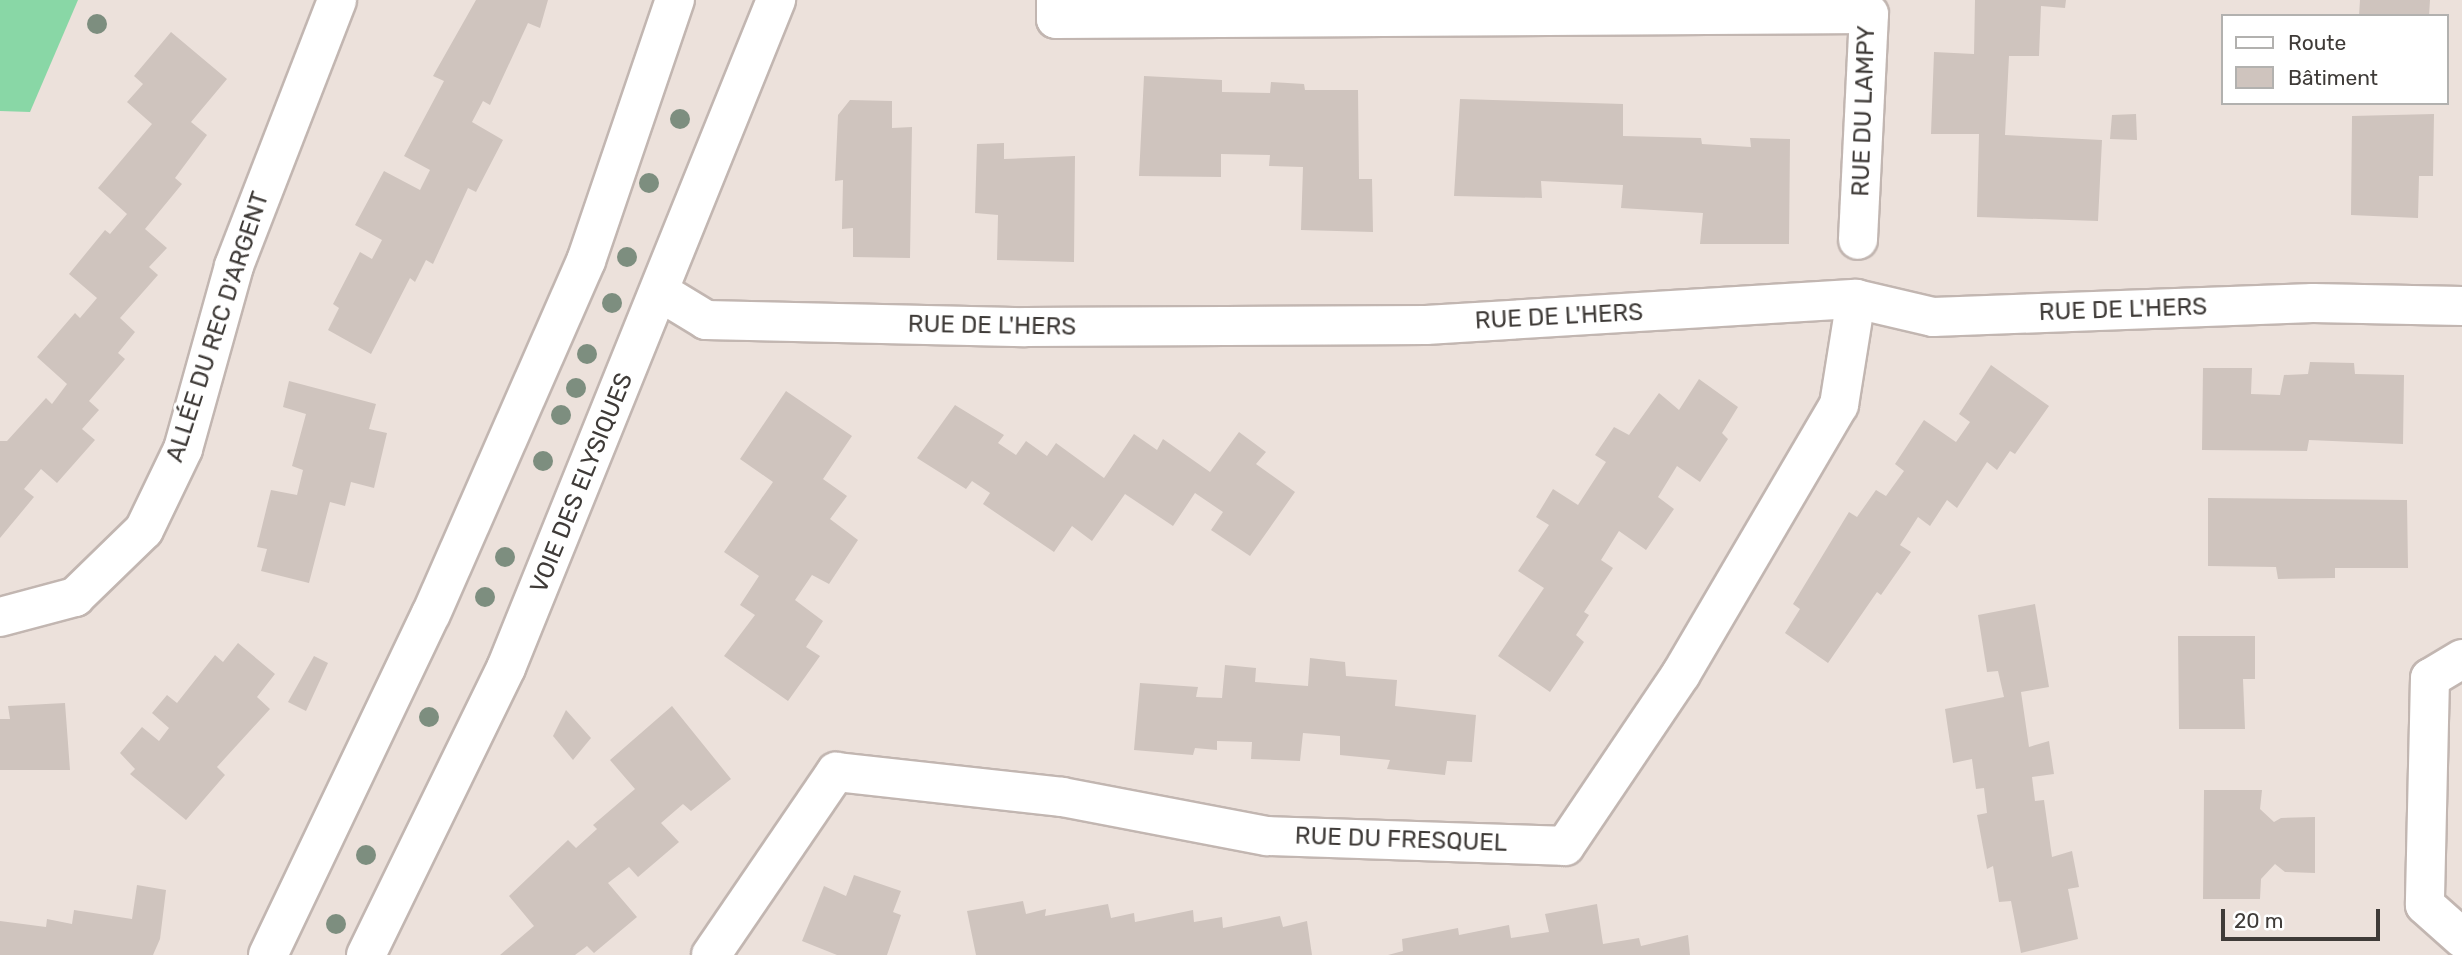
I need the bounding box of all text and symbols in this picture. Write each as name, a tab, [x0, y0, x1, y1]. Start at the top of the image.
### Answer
legend	[2220, 14, 2448, 105]
street label: RUE DU LAMPY	[1847, 25, 1881, 197]
text: Route	[2288, 30, 2346, 55]
text: Bâtiment	[2288, 65, 2378, 90]
street label: ALLÉE DU REC D'ARGENT	[161, 188, 275, 466]
street label: RUE DE L'HERS	[2038, 293, 2208, 327]
street label: RUE DE L'HERS	[1474, 298, 1644, 336]
street label: RUE DE L'HERS	[908, 310, 1076, 342]
street label: VOIE DES ELYSIQUES	[525, 369, 639, 597]
street label: RUE DU FRESQUEL	[1294, 822, 1508, 858]
scale bar	[2224, 895, 2383, 939]
text: 20 m	[2234, 908, 2283, 933]

